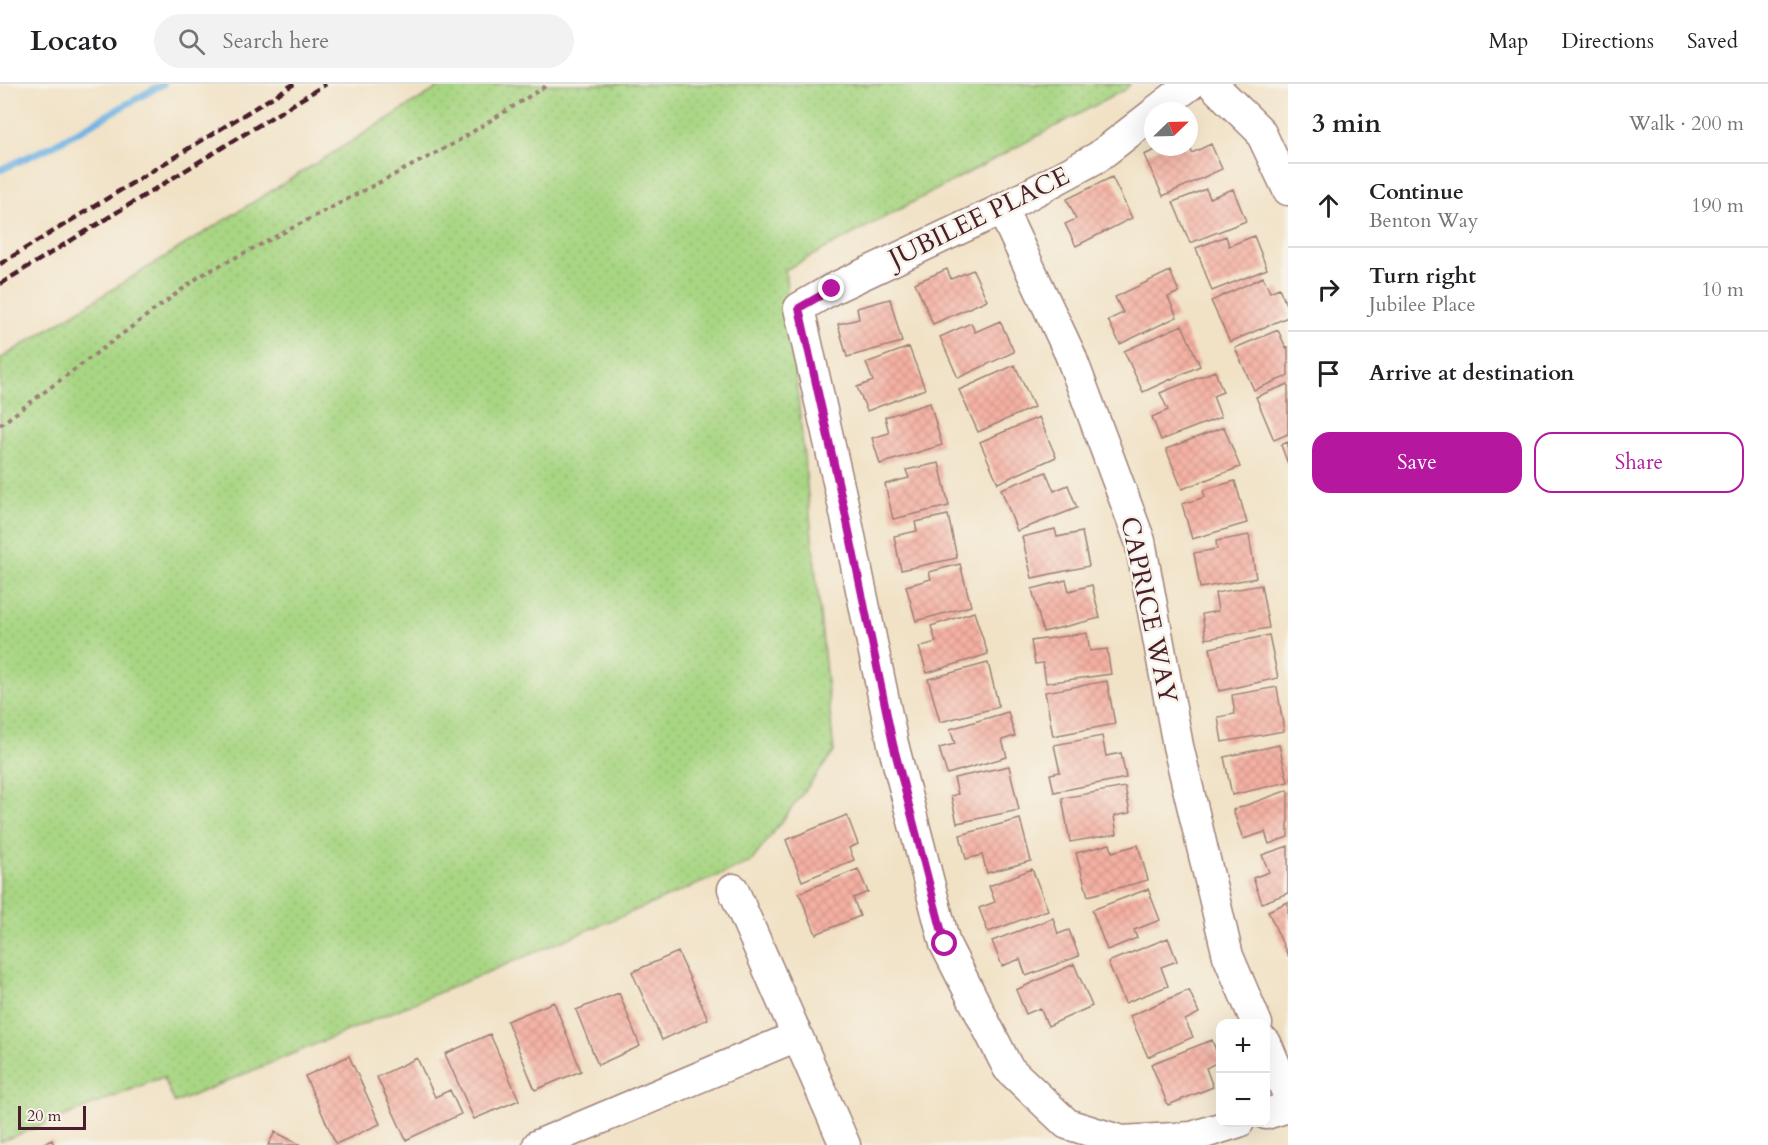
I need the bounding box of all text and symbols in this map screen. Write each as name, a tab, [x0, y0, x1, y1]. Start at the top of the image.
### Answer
search box	[154, 14, 574, 68]
text: Locato	[30, 22, 118, 60]
icon: search	[175, 25, 208, 58]
text: Search here	[223, 26, 329, 56]
text: Map	[1488, 27, 1528, 56]
text: Directions	[1561, 27, 1654, 56]
text: Saved	[1687, 27, 1738, 56]
north arrow	[1144, 102, 1198, 156]
text: 3 min	[1312, 106, 1381, 141]
text: Walk · 200 m	[1629, 110, 1744, 137]
street label: JUBILEE PLACE	[879, 158, 1075, 278]
text: Continue	[1369, 177, 1464, 207]
icon: ahead	[1312, 189, 1345, 222]
text: 190 m	[1691, 192, 1744, 219]
text: Benton Way	[1369, 207, 1478, 234]
text: Turn right	[1369, 261, 1476, 291]
icon: right	[1312, 273, 1345, 306]
route end	[818, 275, 844, 301]
text: 10 m	[1701, 276, 1744, 303]
text: Jubilee Place	[1369, 291, 1475, 318]
icon: arrive	[1312, 357, 1345, 390]
text: Arrive at destination	[1369, 358, 1574, 388]
button: Save	[1312, 432, 1522, 493]
button: Share	[1534, 432, 1744, 493]
street label: CAPRICE WAY	[1112, 513, 1186, 707]
route start	[931, 930, 957, 956]
map controls	[1216, 1019, 1270, 1127]
button: +	[1216, 1019, 1270, 1073]
button: −	[1216, 1073, 1270, 1127]
scale bar	[18, 1103, 86, 1130]
text: 20 m	[27, 1105, 61, 1127]

